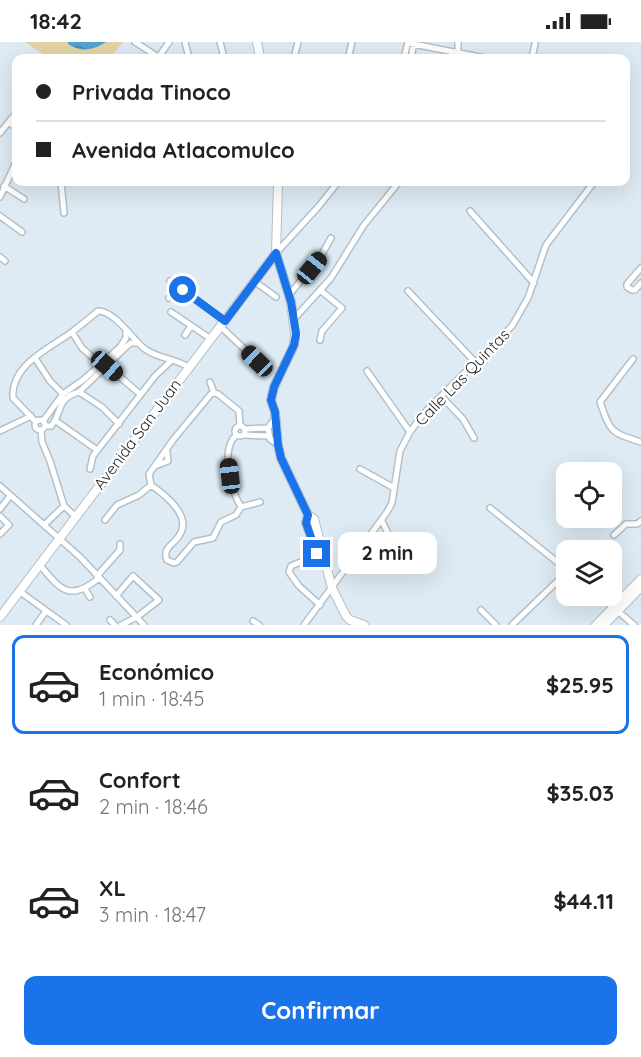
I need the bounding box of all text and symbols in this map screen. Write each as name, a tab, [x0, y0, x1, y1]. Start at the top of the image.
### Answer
text: 18:42	[30, 7, 82, 35]
text: Privada Tinoco	[72, 78, 231, 106]
text: Avenida Atlacomulco	[72, 136, 295, 164]
car	[294, 248, 330, 288]
route start	[169, 276, 196, 303]
street label: Calle Las Quintas	[410, 324, 514, 430]
car	[238, 342, 276, 380]
car	[88, 347, 126, 385]
street label: Avenida San Juan	[89, 375, 185, 493]
car	[219, 457, 241, 495]
map controls	[556, 462, 622, 606]
button: locate	[556, 462, 622, 528]
callout: 2 min	[338, 533, 437, 575]
route end	[303, 540, 330, 567]
text: 2 min	[361, 540, 414, 565]
button: layers	[556, 540, 622, 606]
icon: car	[27, 658, 81, 712]
text: Económico	[99, 658, 214, 686]
text: $25.95	[546, 671, 614, 699]
text: 1 min · 18:45	[99, 686, 204, 711]
icon: car	[27, 766, 81, 820]
text: Confort	[99, 766, 181, 794]
text: $35.03	[546, 779, 614, 807]
text: 2 min · 18:46	[99, 794, 208, 819]
icon: car	[27, 874, 81, 928]
text: XL	[99, 874, 126, 902]
text: $44.11	[553, 887, 614, 915]
text: 3 min · 18:47	[99, 902, 206, 927]
button: Confirmar	[24, 976, 617, 1045]

